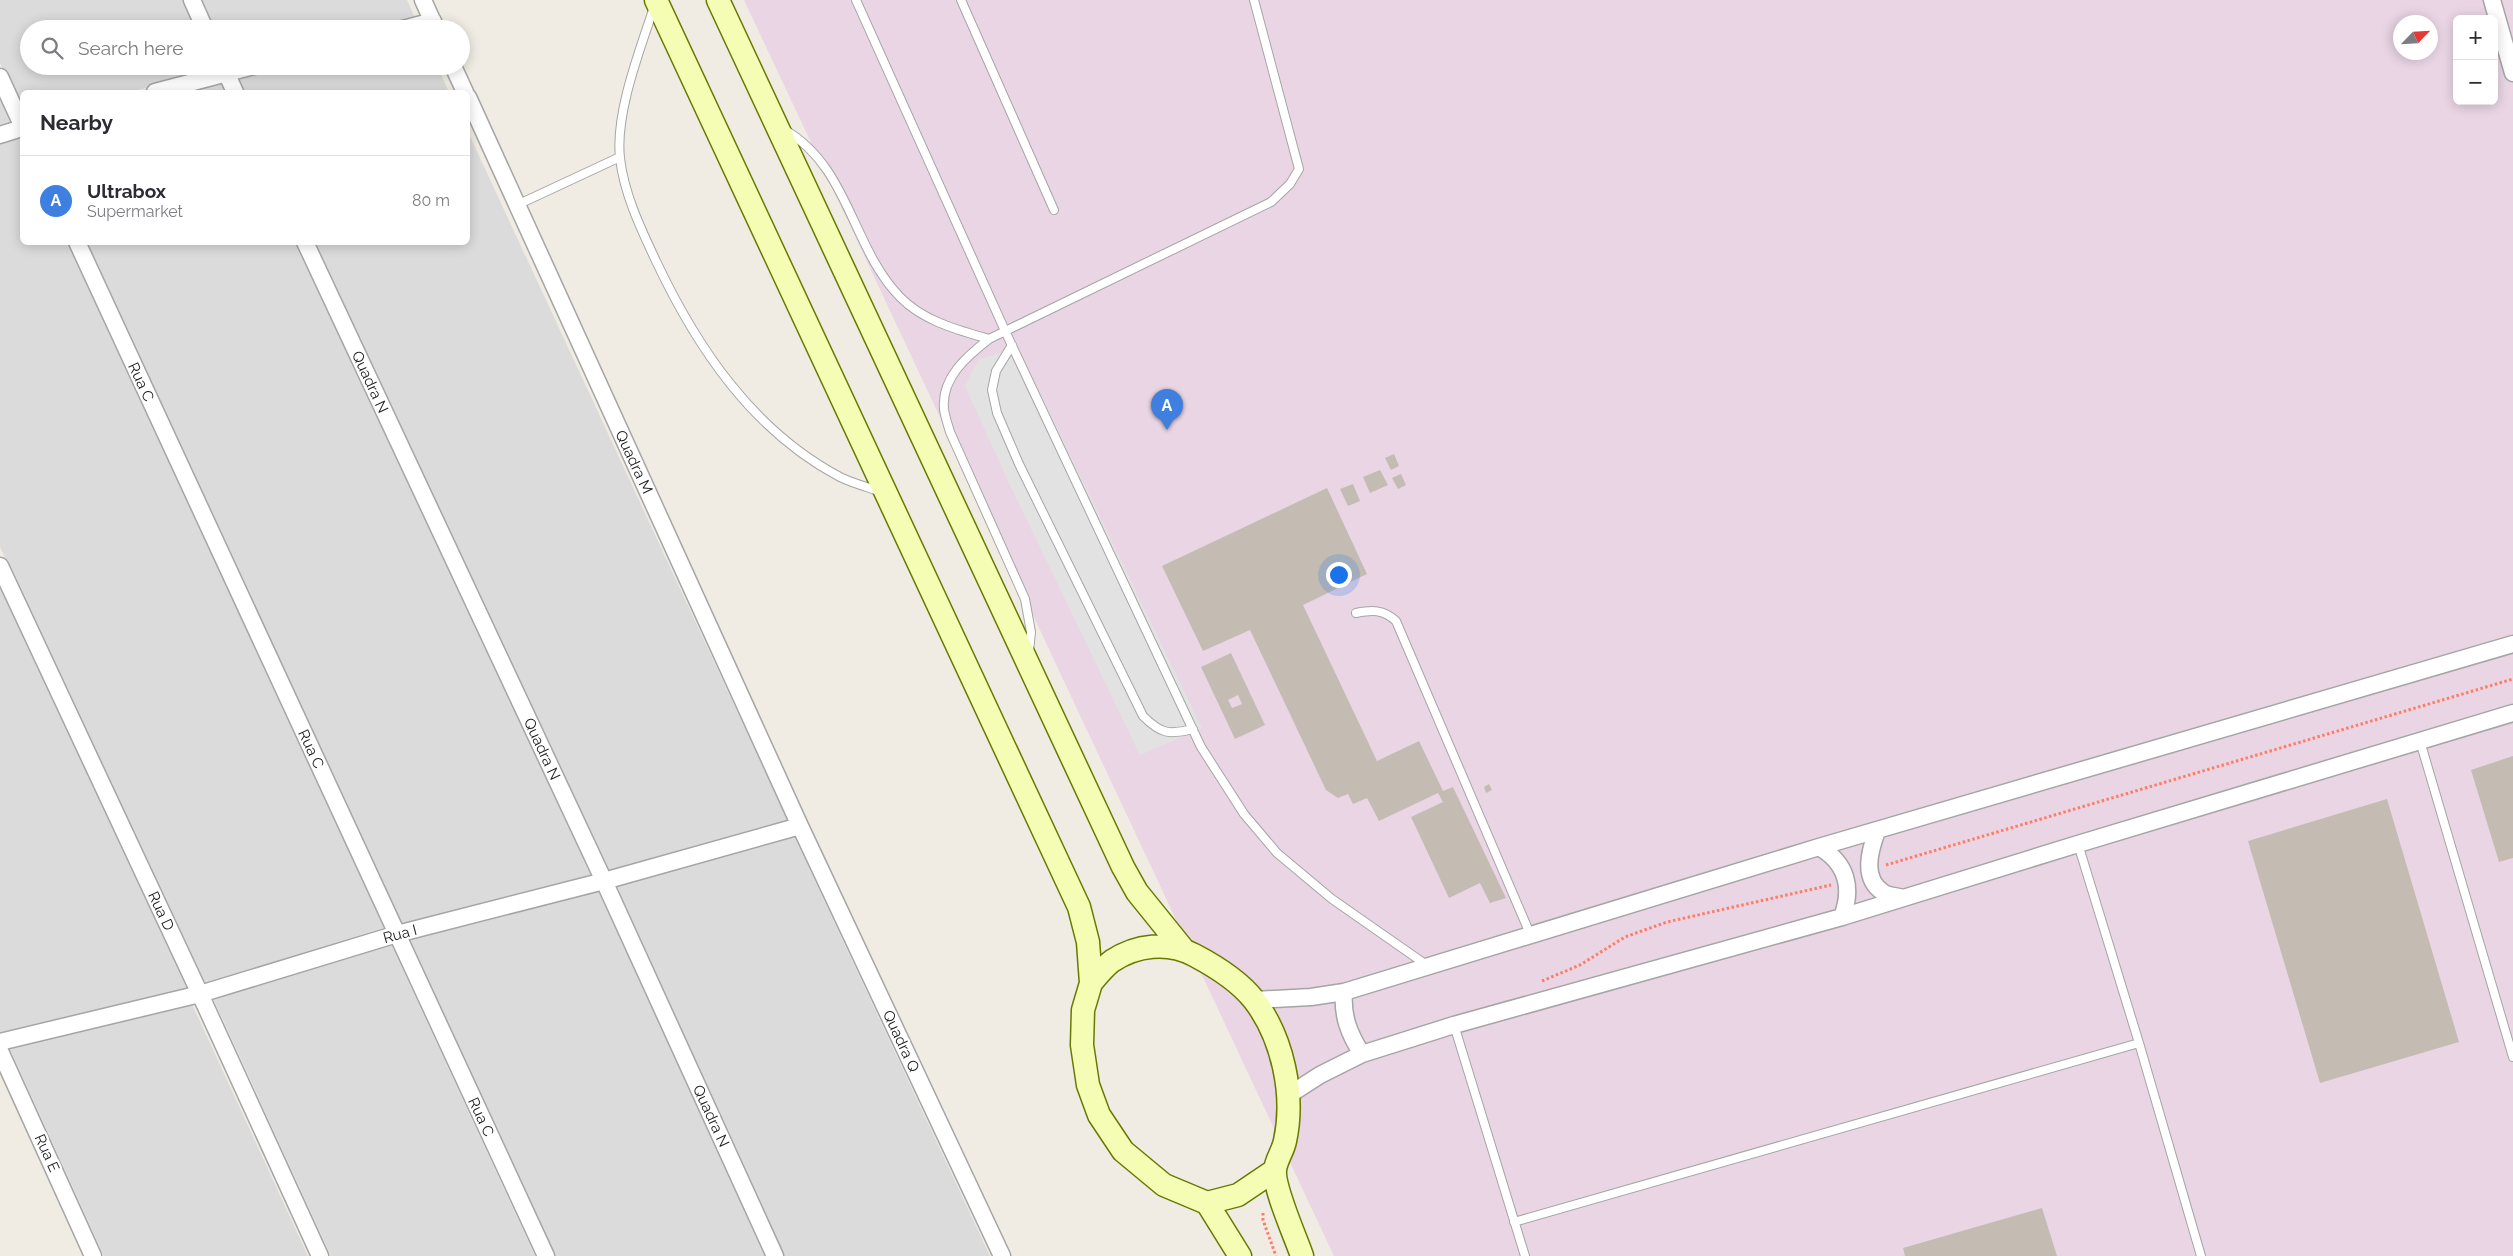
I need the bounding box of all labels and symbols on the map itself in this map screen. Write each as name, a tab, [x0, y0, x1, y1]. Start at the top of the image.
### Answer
north arrow	[2393, 15, 2438, 60]
street label: Quadra N	[348, 348, 392, 416]
street label: Rua C	[124, 360, 158, 404]
pin: A	[1151, 389, 1183, 430]
street label: Quadra M	[611, 427, 657, 497]
your location	[1326, 562, 1352, 588]
street label: Quadra N	[520, 715, 564, 783]
street label: Rua C	[294, 727, 328, 771]
street label: Rua D	[144, 888, 178, 934]
street label: Rua I	[381, 921, 419, 947]
street label: Quadra Q	[879, 1007, 923, 1075]
street label: Quadra N	[689, 1082, 733, 1150]
street label: Rua C	[464, 1095, 498, 1139]
street label: Rua E	[31, 1131, 63, 1175]

